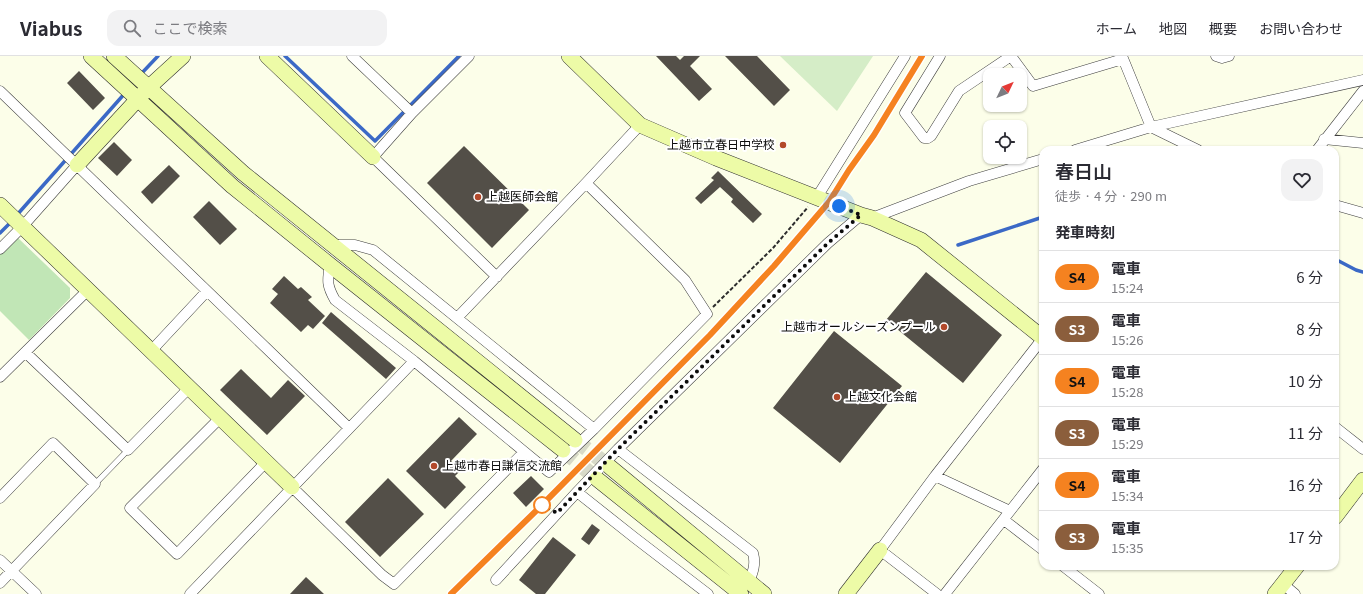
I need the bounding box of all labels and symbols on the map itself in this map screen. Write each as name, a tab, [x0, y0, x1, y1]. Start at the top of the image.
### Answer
north arrow	[983, 68, 1027, 112]
place label: 上越市立春日中学校	[667, 135, 775, 152]
marker: 上越市立春日中学校	[778, 140, 788, 150]
place label: 上越医師会館	[486, 187, 558, 204]
marker: 上越医師会館	[473, 192, 483, 202]
your location	[829, 196, 849, 216]
place label: 上越市オールシーズンプール	[781, 317, 936, 334]
marker: 上越市オールシーズンプール	[939, 322, 949, 332]
place label: 上越文化会館	[845, 387, 917, 404]
marker: 上越文化会館	[832, 392, 842, 402]
place label: 上越市春日謙信交流館	[442, 456, 562, 473]
marker: 上越市春日謙信交流館	[429, 461, 439, 471]
unlabelled marker	[533, 496, 551, 514]

